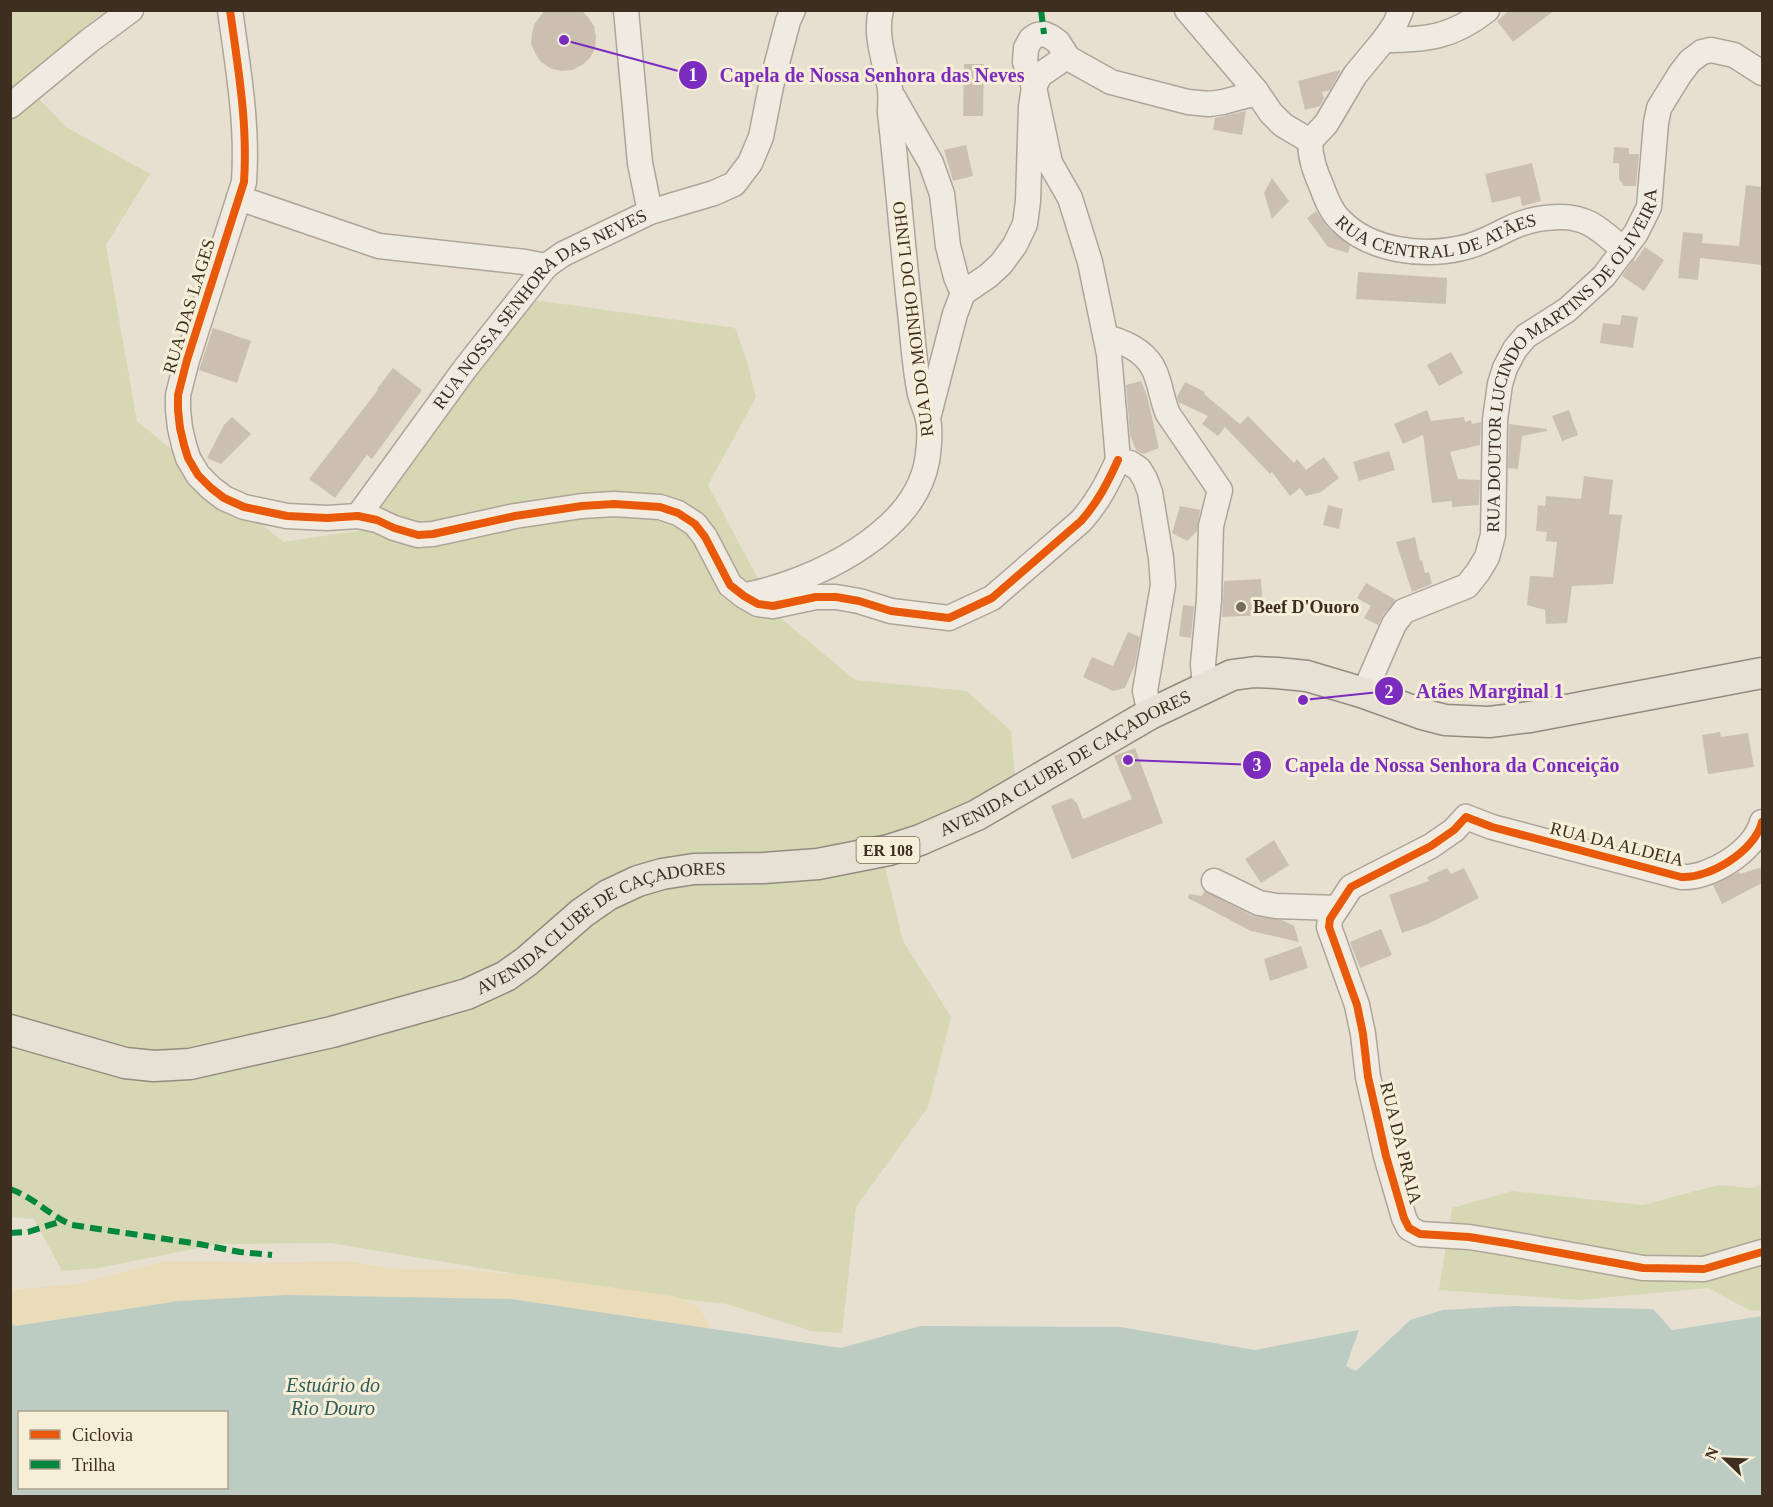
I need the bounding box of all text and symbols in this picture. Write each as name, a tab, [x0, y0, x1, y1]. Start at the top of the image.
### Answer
callout: Capela de Nossa Senhora das Neves	[678, 56, 1037, 94]
text: Capela de Nossa Senhora das Neves	[719, 64, 1025, 87]
text: 1	[689, 65, 698, 85]
street label: RUA DOUTOR LUCINDO MARTINS DE OLIVEIRA	[1483, 188, 1661, 533]
street label: RUA CENTRAL DE ATÃES	[1331, 199, 1547, 229]
street label: RUA DO MOINHO DO LINHO	[889, 200, 937, 438]
street label: RUA NOSSA SENHORA DAS NEVES	[429, 205, 650, 413]
text: RUA CENTRAL DE ATÃES	[1331, 210, 1538, 262]
street label: RUA DAS LAGES	[159, 236, 219, 376]
place label: Beef D'Ouoro	[1253, 597, 1359, 617]
marker: Beef D'Ouoro	[1234, 600, 1248, 614]
callout: Atães Marginal 1	[1374, 672, 1576, 710]
text: Atães Marginal 1	[1416, 680, 1564, 703]
text: 2	[1385, 682, 1394, 702]
street label: AVENIDA CLUBE DE CAÇADORES	[936, 686, 1194, 840]
callout: Capela de Nossa Senhora da Conceição	[1242, 746, 1631, 784]
text: Capela de Nossa Senhora da Conceição	[1284, 754, 1620, 777]
text: 3	[1253, 755, 1262, 775]
street label: RUA DA ALDEIA	[1548, 818, 1686, 870]
road number: ER 108	[856, 837, 920, 863]
street label: AVENIDA CLUBE DE CAÇADORES	[473, 859, 726, 998]
street label: RUA DA PRAIA	[1376, 1080, 1426, 1206]
water label: Estuário do Rio Douro	[285, 1374, 380, 1419]
legend	[18, 1411, 228, 1489]
text: Ciclovia	[72, 1425, 133, 1445]
north arrow	[1695, 1429, 1755, 1489]
text: N	[1702, 1444, 1722, 1462]
text: Trilha	[72, 1455, 115, 1475]

